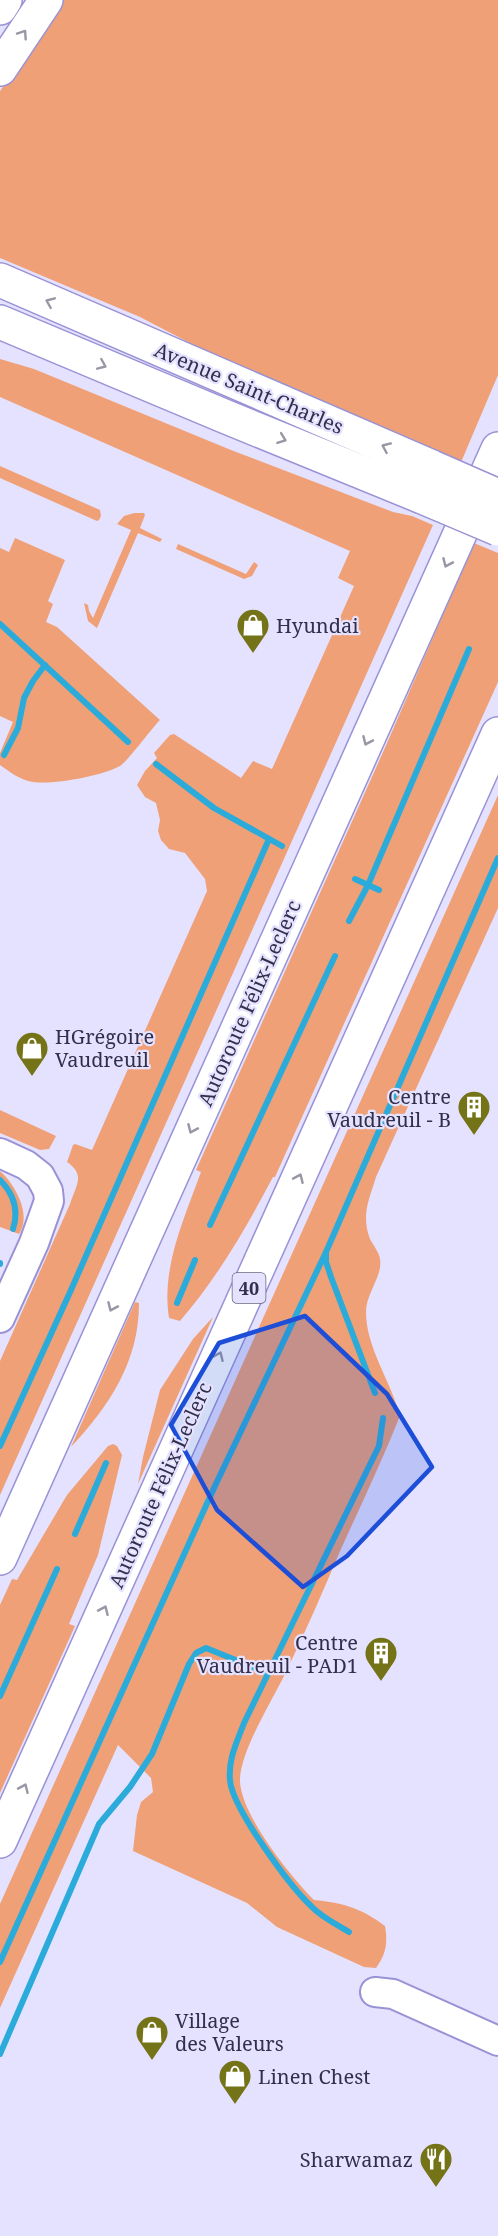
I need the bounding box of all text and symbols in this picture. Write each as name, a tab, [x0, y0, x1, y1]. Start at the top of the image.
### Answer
one-way arrow	[16, 30, 27, 41]
one-way arrow	[45, 297, 56, 309]
street label: Avenue Saint-Charles	[150, 336, 348, 440]
one-way arrow	[95, 358, 106, 370]
one-way arrow	[276, 432, 287, 445]
one-way arrow	[381, 442, 392, 454]
one-way arrow	[442, 556, 454, 567]
shop icon: Hyundai	[235, 607, 271, 654]
place label: Hyundai	[276, 612, 359, 639]
one-way arrow	[362, 734, 374, 745]
street label: Autoroute Félix-Leclerc	[191, 896, 307, 1110]
place label: HGrégoire Vaudreuil	[55, 1023, 154, 1073]
shop icon: HGrégoire Vaudreuil	[14, 1030, 50, 1077]
place label: Centre Vaudreuil - B	[327, 1083, 451, 1133]
building icon: Centre Vaudreuil - B	[456, 1089, 492, 1136]
one-way arrow	[187, 1123, 199, 1134]
one-way arrow	[292, 1173, 304, 1184]
road number: 40	[232, 1273, 266, 1303]
one-way arrow	[108, 1301, 120, 1312]
one-way arrow	[211, 1351, 223, 1362]
street label: Autoroute Félix-Leclerc	[102, 1378, 218, 1592]
one-way arrow	[97, 1605, 109, 1616]
place label: Centre Vaudreuil - PAD1	[197, 1629, 358, 1679]
building icon: Centre Vaudreuil - PAD1	[363, 1635, 399, 1682]
one-way arrow	[17, 1783, 29, 1794]
place label: Village des Valeurs	[175, 2007, 284, 2057]
shop icon: Village des Valeurs	[134, 2014, 170, 2061]
shop icon: Linen Chest	[217, 2058, 253, 2105]
place label: Linen Chest	[258, 2063, 370, 2090]
restaurant icon: Sharwamaz	[418, 2141, 454, 2188]
place label: Sharwamaz	[300, 2146, 413, 2173]

